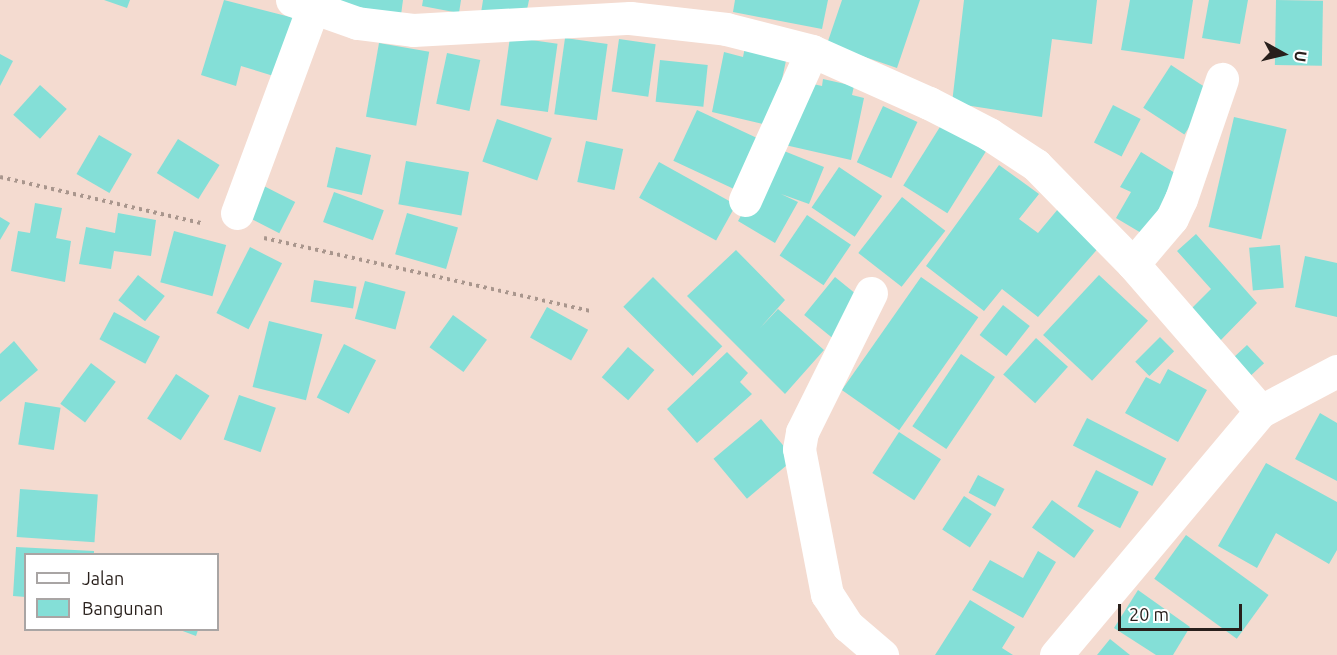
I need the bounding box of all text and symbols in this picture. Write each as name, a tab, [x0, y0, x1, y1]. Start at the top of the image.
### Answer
north arrow	[1253, 24, 1313, 84]
text: U	[1291, 50, 1311, 63]
legend	[24, 553, 219, 631]
text: Jalan	[82, 568, 124, 588]
scale bar	[1121, 592, 1246, 630]
text: Bangunan	[82, 598, 163, 618]
text: 20 m	[1129, 604, 1169, 624]

